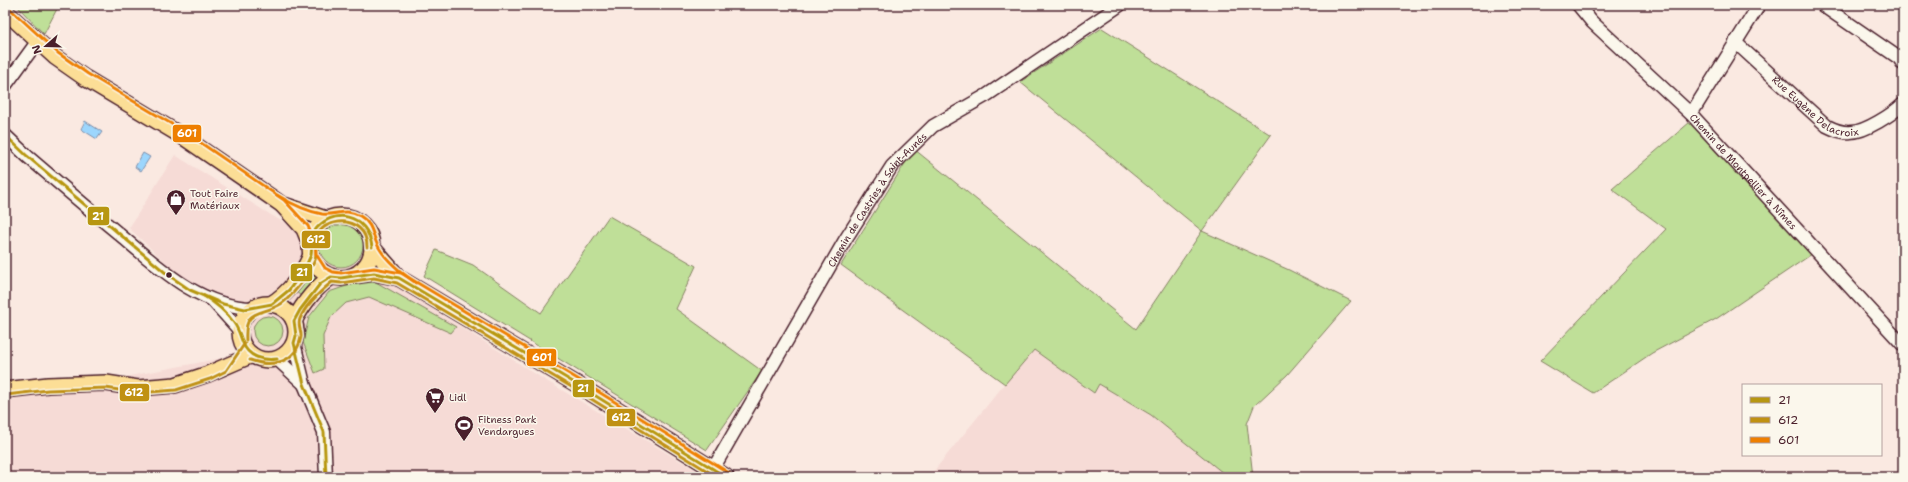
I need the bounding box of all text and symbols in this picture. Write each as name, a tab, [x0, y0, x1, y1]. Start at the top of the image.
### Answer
north arrow	[26, 26, 66, 66]
text: N	[28, 42, 46, 56]
street label: Rue Eugène Delacroix	[1770, 73, 1860, 139]
street label: Chemin de Montpellier à Nîmes	[1687, 111, 1800, 232]
line badge: 601	[172, 124, 202, 143]
text: 601	[177, 126, 197, 141]
street label: Chemin de Castries à Saint-Aunés	[824, 129, 929, 269]
place label: Tout Faire Matériaux	[190, 187, 239, 212]
shop icon: Tout Faire Matériaux	[165, 188, 187, 216]
line badge: 21	[87, 206, 110, 226]
text: 21	[92, 209, 104, 224]
line badge: 612	[301, 230, 331, 249]
text: 612	[306, 232, 326, 247]
line badge: 21	[290, 263, 313, 282]
text: 21	[296, 265, 308, 280]
unlabelled marker	[164, 270, 174, 280]
line badge: 601	[526, 348, 557, 367]
text: 601	[532, 350, 552, 365]
line badge: 21	[572, 379, 595, 398]
text: 21	[577, 381, 589, 396]
line badge: 612	[119, 383, 150, 402]
legend	[1742, 384, 1882, 456]
text: 612	[124, 385, 144, 400]
supermarket icon: Lidl	[424, 386, 446, 414]
place label: Lidl	[449, 391, 466, 404]
text: 21	[1778, 392, 1791, 408]
line badge: 612	[606, 408, 636, 427]
text: 612	[611, 410, 631, 425]
text: 612	[1778, 412, 1798, 428]
place label: Fitness Park Vendargues	[478, 413, 537, 438]
sports icon: Fitness Park Vendargues	[453, 414, 475, 442]
text: 601	[1778, 432, 1799, 448]

